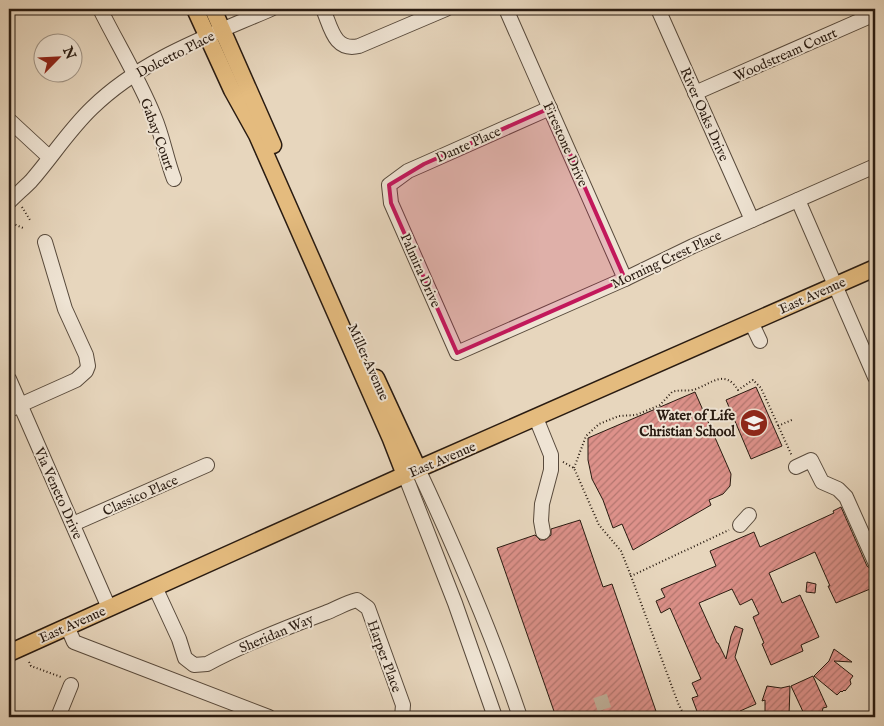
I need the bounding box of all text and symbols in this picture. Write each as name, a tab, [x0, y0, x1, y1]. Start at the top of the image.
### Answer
street label: Woodstream Court	[731, 24, 840, 86]
street label: Dolcetto Place	[133, 27, 218, 82]
north arrow	[32, 32, 82, 82]
text: N	[58, 43, 80, 62]
street label: River Oaks Drive	[675, 65, 733, 165]
street label: Gabay Court	[136, 96, 178, 173]
street label: Firestone Drive	[538, 99, 592, 190]
street label: Dante Place	[433, 122, 504, 167]
street label: Morning Crest Place	[608, 226, 725, 293]
street label: Palmira Drive	[396, 231, 445, 311]
street label: East Avenue	[776, 273, 849, 319]
street label: Miller Avenue	[343, 321, 393, 404]
place label: Water of Life Christian School	[639, 407, 736, 441]
school or university icon: Water of Life Christian School	[739, 408, 769, 438]
street label: East Avenue	[406, 437, 479, 482]
street label: Via Veneto Drive	[29, 444, 87, 543]
street label: Classico Place	[100, 471, 181, 520]
street label: East Avenue	[36, 602, 109, 648]
street label: Sheridan Way	[236, 610, 316, 658]
street label: Harper Place	[363, 618, 406, 696]

